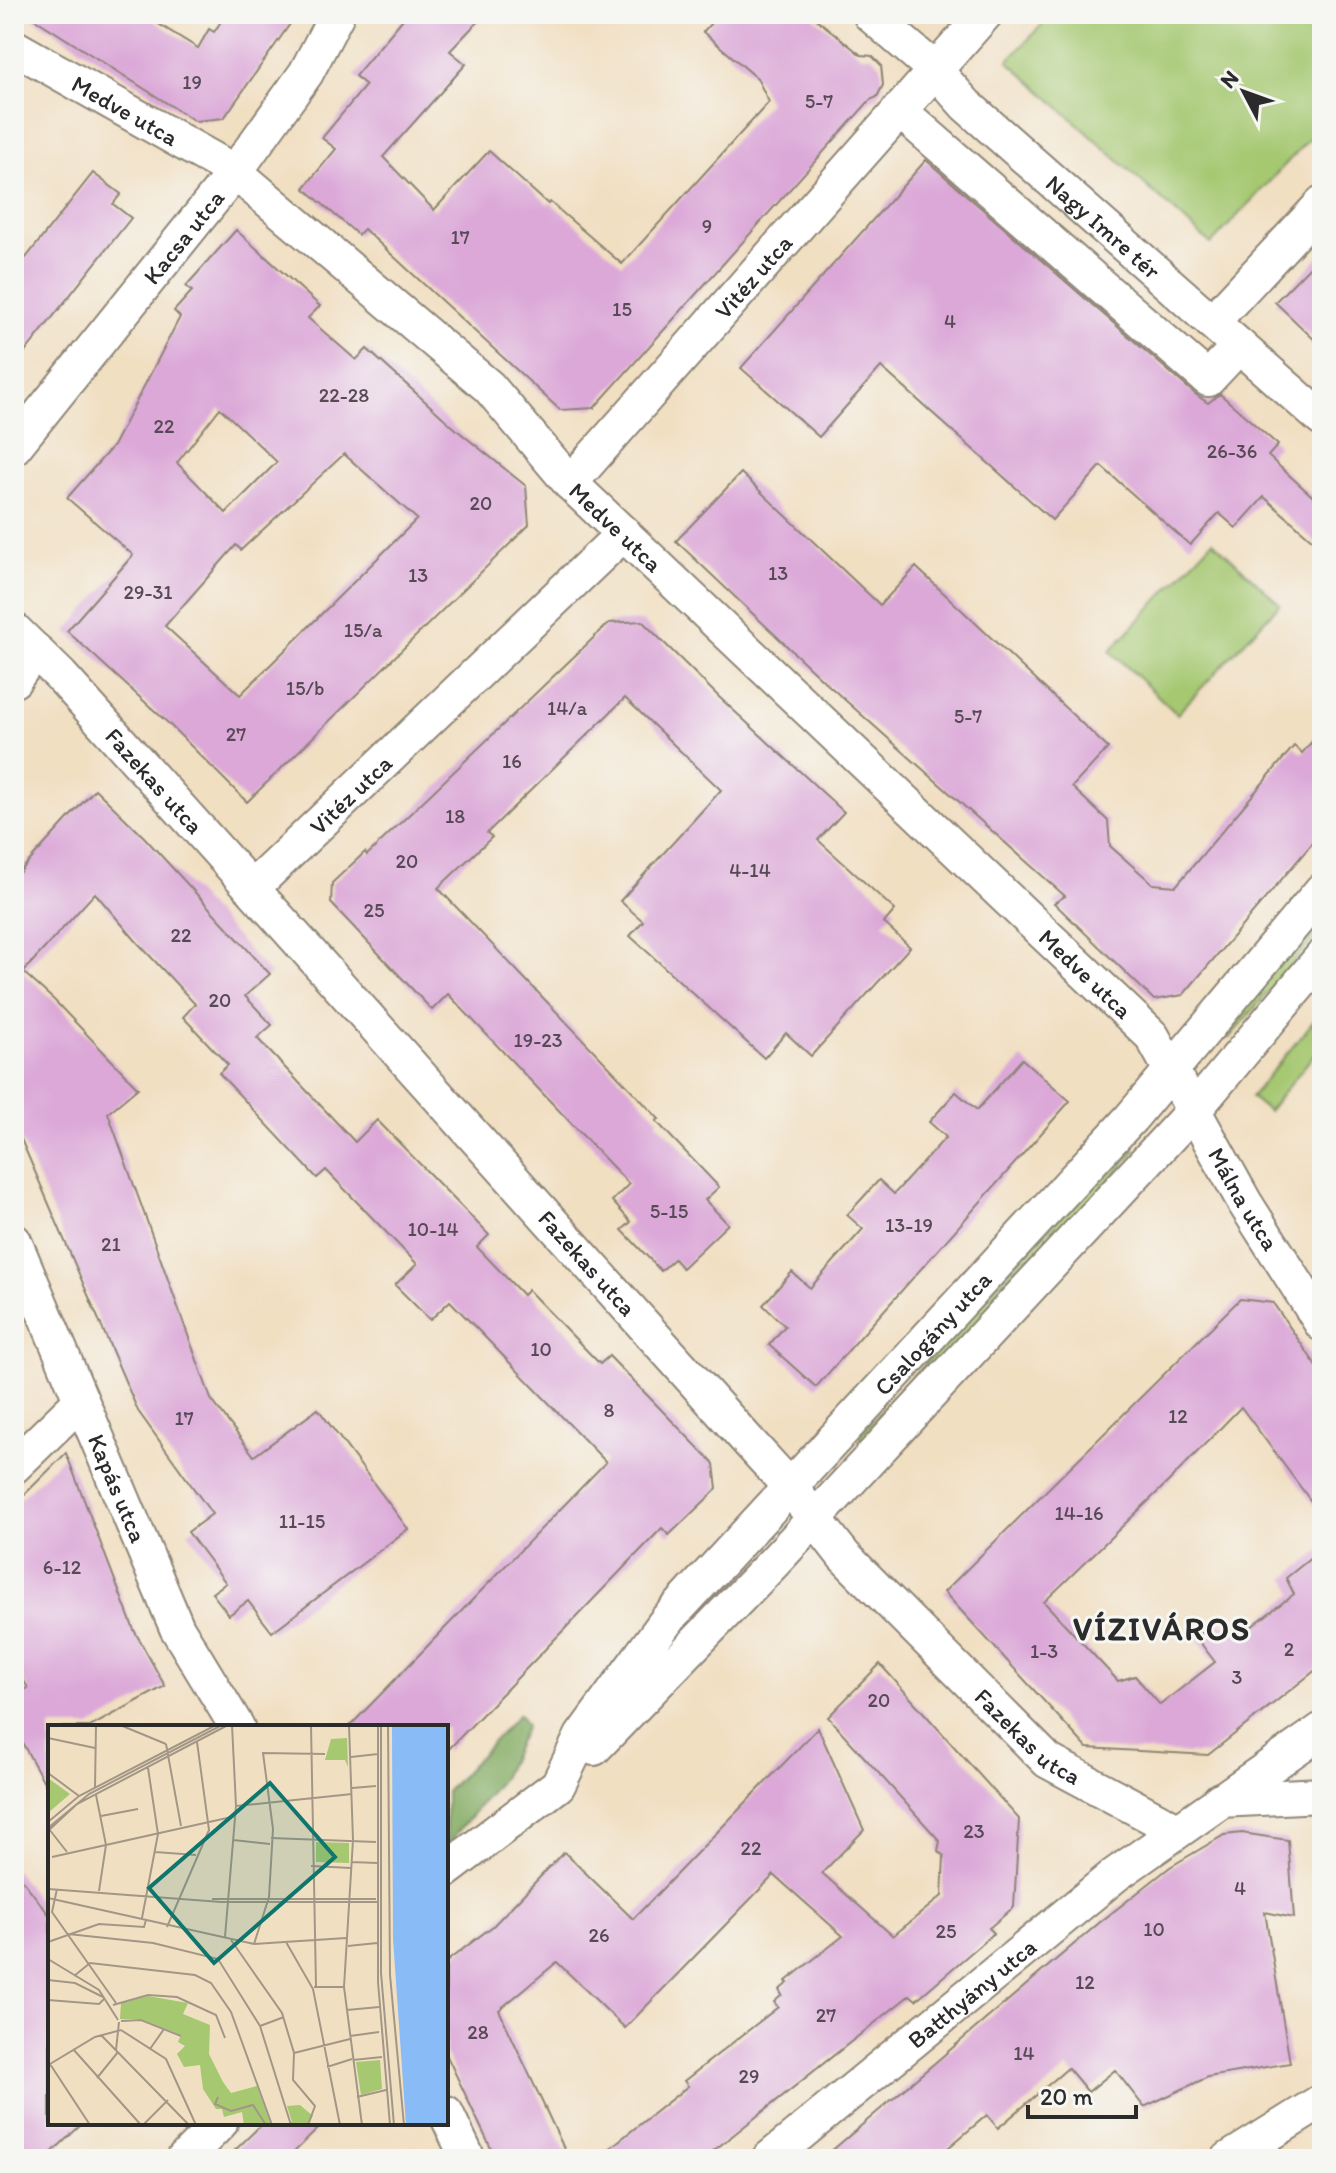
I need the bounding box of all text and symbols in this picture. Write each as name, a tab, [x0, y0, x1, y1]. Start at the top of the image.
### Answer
north arrow	[1204, 52, 1284, 132]
text: N	[1214, 65, 1244, 94]
street label: Medve utca	[67, 68, 184, 152]
house number: 19	[182, 70, 202, 94]
house number: 5-7	[805, 89, 833, 113]
street label: Nagy Imre tér	[1040, 168, 1167, 285]
street label: Kacsa utca	[136, 183, 230, 290]
house number: 9	[702, 214, 712, 238]
house number: 17	[450, 225, 470, 249]
street label: Vitéz utca	[708, 228, 798, 324]
house number: 15	[612, 297, 632, 321]
house number: 4	[944, 309, 956, 333]
house number: 22-28	[319, 383, 369, 407]
house number: 22	[153, 414, 175, 438]
house number: 26-36	[1207, 439, 1257, 463]
street label: Medve utca	[564, 476, 669, 578]
house number: 20	[470, 491, 492, 515]
house number: 13	[768, 561, 788, 585]
house number: 13	[408, 563, 428, 587]
house number: 29-31	[123, 580, 173, 604]
house number: 15/a	[344, 618, 383, 642]
house number: 15/b	[286, 676, 324, 700]
house number: 14/a	[547, 696, 588, 720]
house number: 5-7	[954, 704, 982, 728]
street label: Fazekas utca	[100, 721, 210, 839]
house number: 27	[226, 722, 246, 746]
street label: Vitéz utca	[303, 748, 398, 840]
house number: 16	[502, 749, 522, 773]
house number: 18	[445, 804, 465, 828]
house number: 20	[396, 849, 418, 873]
house number: 4-14	[729, 858, 771, 882]
house number: 25	[363, 898, 385, 922]
street label: Medve utca	[1033, 922, 1139, 1025]
house number: 22	[170, 923, 192, 947]
house number: 20	[209, 988, 231, 1012]
house number: 19-23	[513, 1028, 563, 1052]
street label: Málna utca	[1202, 1142, 1286, 1256]
house number: 5-15	[650, 1199, 688, 1223]
street label: Fazekas utca	[533, 1204, 643, 1322]
house number: 13-19	[885, 1213, 933, 1237]
house number: 10-14	[408, 1217, 458, 1241]
house number: 21	[101, 1232, 121, 1256]
street label: Csalogány utca	[868, 1264, 997, 1401]
house number: 10	[530, 1337, 552, 1361]
house number: 8	[604, 1398, 615, 1422]
house number: 12	[1168, 1404, 1188, 1428]
house number: 17	[174, 1406, 194, 1430]
street label: Kapás utca	[82, 1429, 154, 1547]
house number: 14-16	[1054, 1501, 1104, 1525]
house number: 11-15	[279, 1509, 325, 1533]
house number: 6-12	[43, 1555, 82, 1579]
district label: VÍZIVÁROS	[1073, 1610, 1251, 1648]
house number: 2	[1284, 1637, 1295, 1661]
house number: 1-3	[1030, 1639, 1058, 1663]
house number: 3	[1232, 1665, 1243, 1689]
street label: Fazekas utca	[969, 1682, 1086, 1790]
house number: 20	[868, 1688, 890, 1712]
inset map	[48, 1725, 448, 2125]
house number: 23	[963, 1819, 985, 1843]
house number: 22	[740, 1836, 762, 1860]
house number: 4	[1234, 1876, 1246, 1900]
house number: 10	[1143, 1917, 1165, 1941]
house number: 25	[935, 1919, 957, 1943]
house number: 26	[588, 1923, 610, 1947]
street label: Batthyány utca	[901, 1931, 1042, 2054]
house number: 12	[1075, 1970, 1095, 1994]
house number: 27	[816, 2003, 836, 2027]
house number: 28	[467, 2020, 489, 2044]
house number: 14	[1013, 2041, 1035, 2065]
house number: 29	[739, 2064, 759, 2088]
scale bar	[1028, 2069, 1136, 2119]
text: 20 m	[1040, 2082, 1093, 2111]

